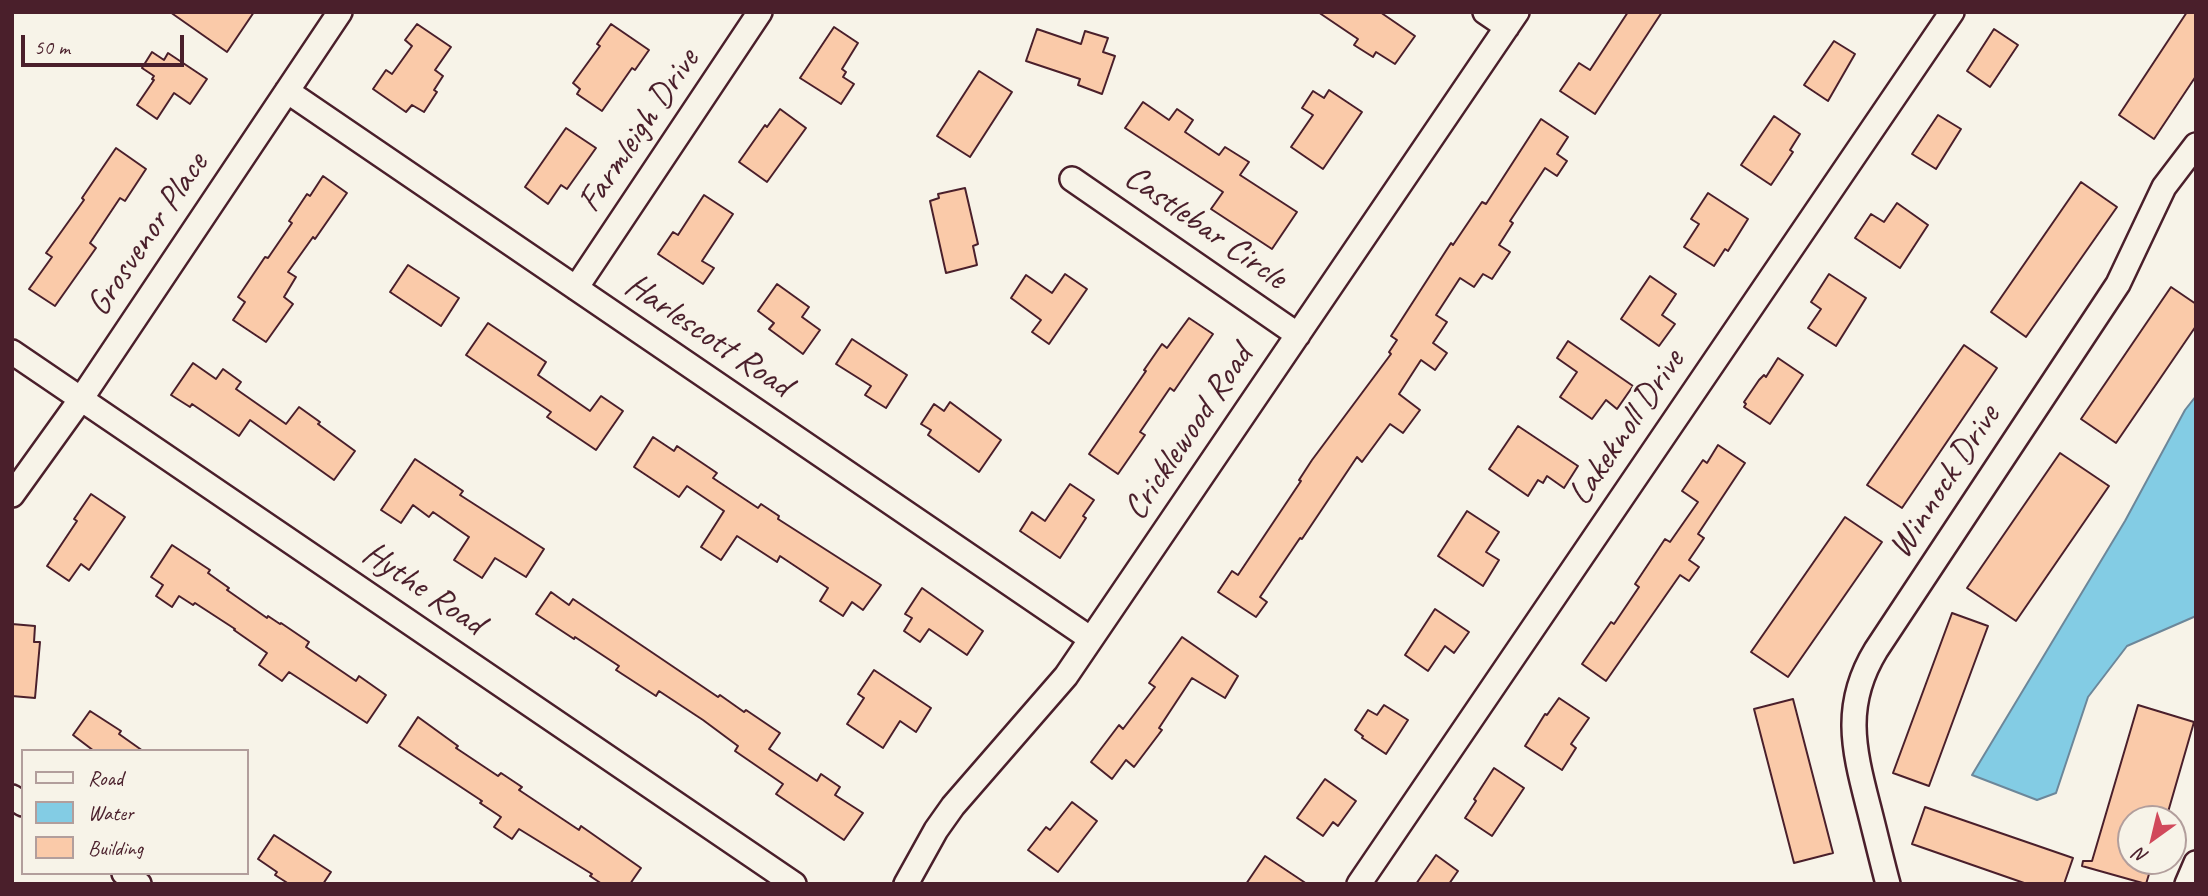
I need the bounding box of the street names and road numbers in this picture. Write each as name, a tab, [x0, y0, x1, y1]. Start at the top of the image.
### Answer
street label: Farmleigh Drive	[569, 41, 709, 221]
street label: Grosvenor Place	[78, 146, 218, 324]
street label: Castlebar Circle	[1116, 157, 1294, 299]
street label: Harlescott Road	[617, 265, 799, 407]
street label: Cricklewood Road	[1115, 338, 1263, 528]
street label: Lakeknoll Drive	[1560, 342, 1694, 514]
street label: Winnock Drive	[1880, 398, 2010, 566]
street label: Hythe Road	[354, 533, 492, 645]

